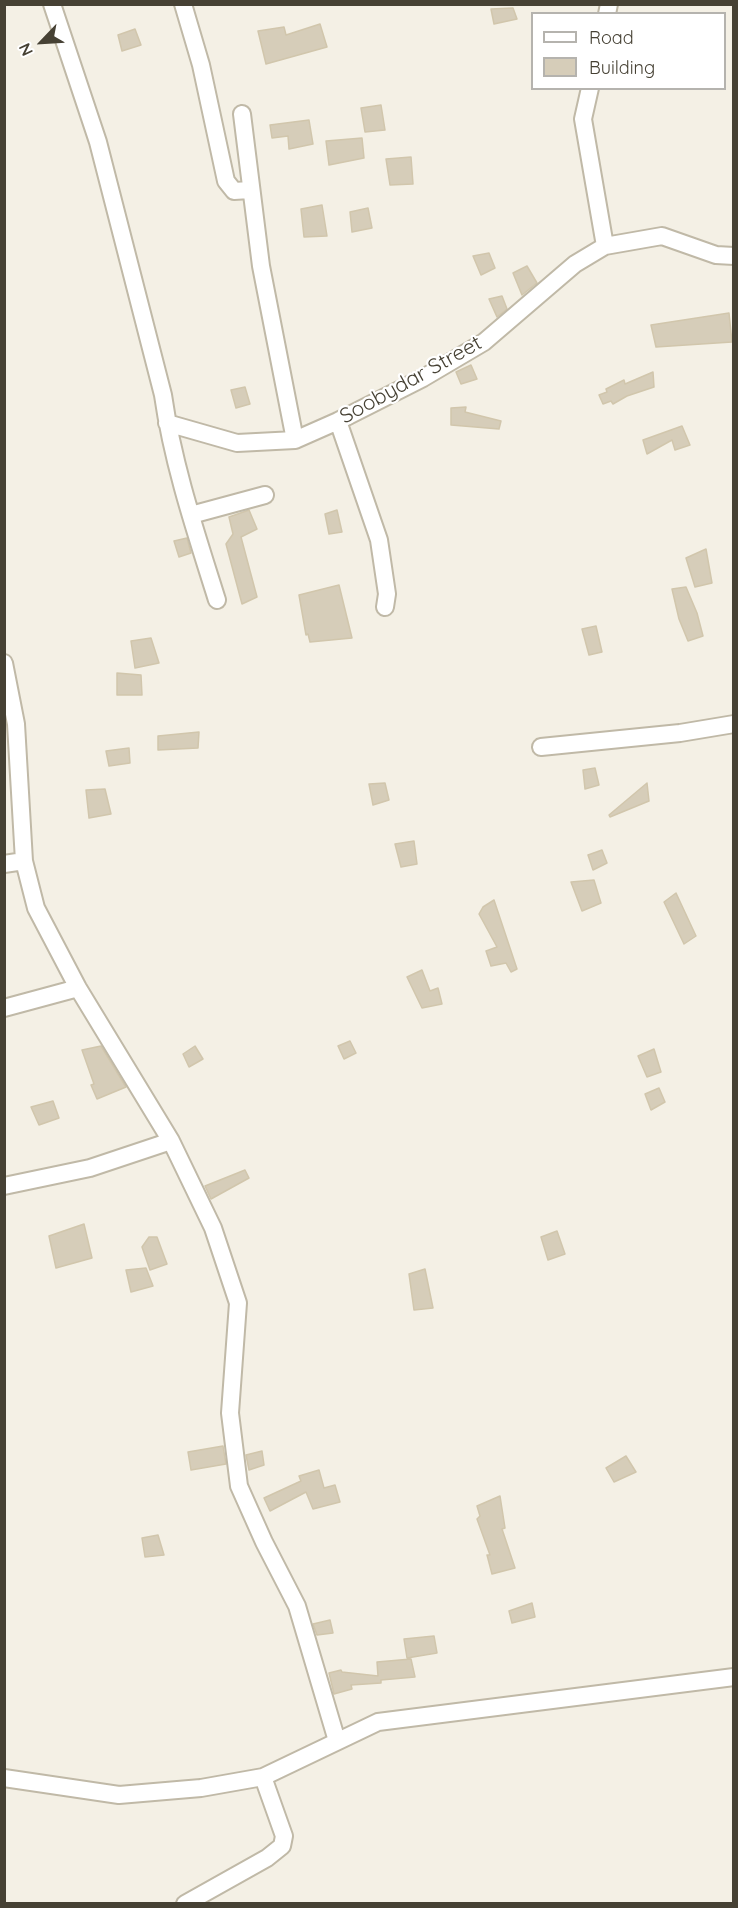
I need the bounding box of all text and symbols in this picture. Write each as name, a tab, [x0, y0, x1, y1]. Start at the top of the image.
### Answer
north arrow	[12, 12, 72, 72]
legend	[531, 12, 726, 90]
text: Road	[589, 26, 634, 49]
text: N	[14, 40, 37, 59]
text: Building	[589, 56, 655, 79]
street label: Soobydar Street	[336, 331, 486, 429]

